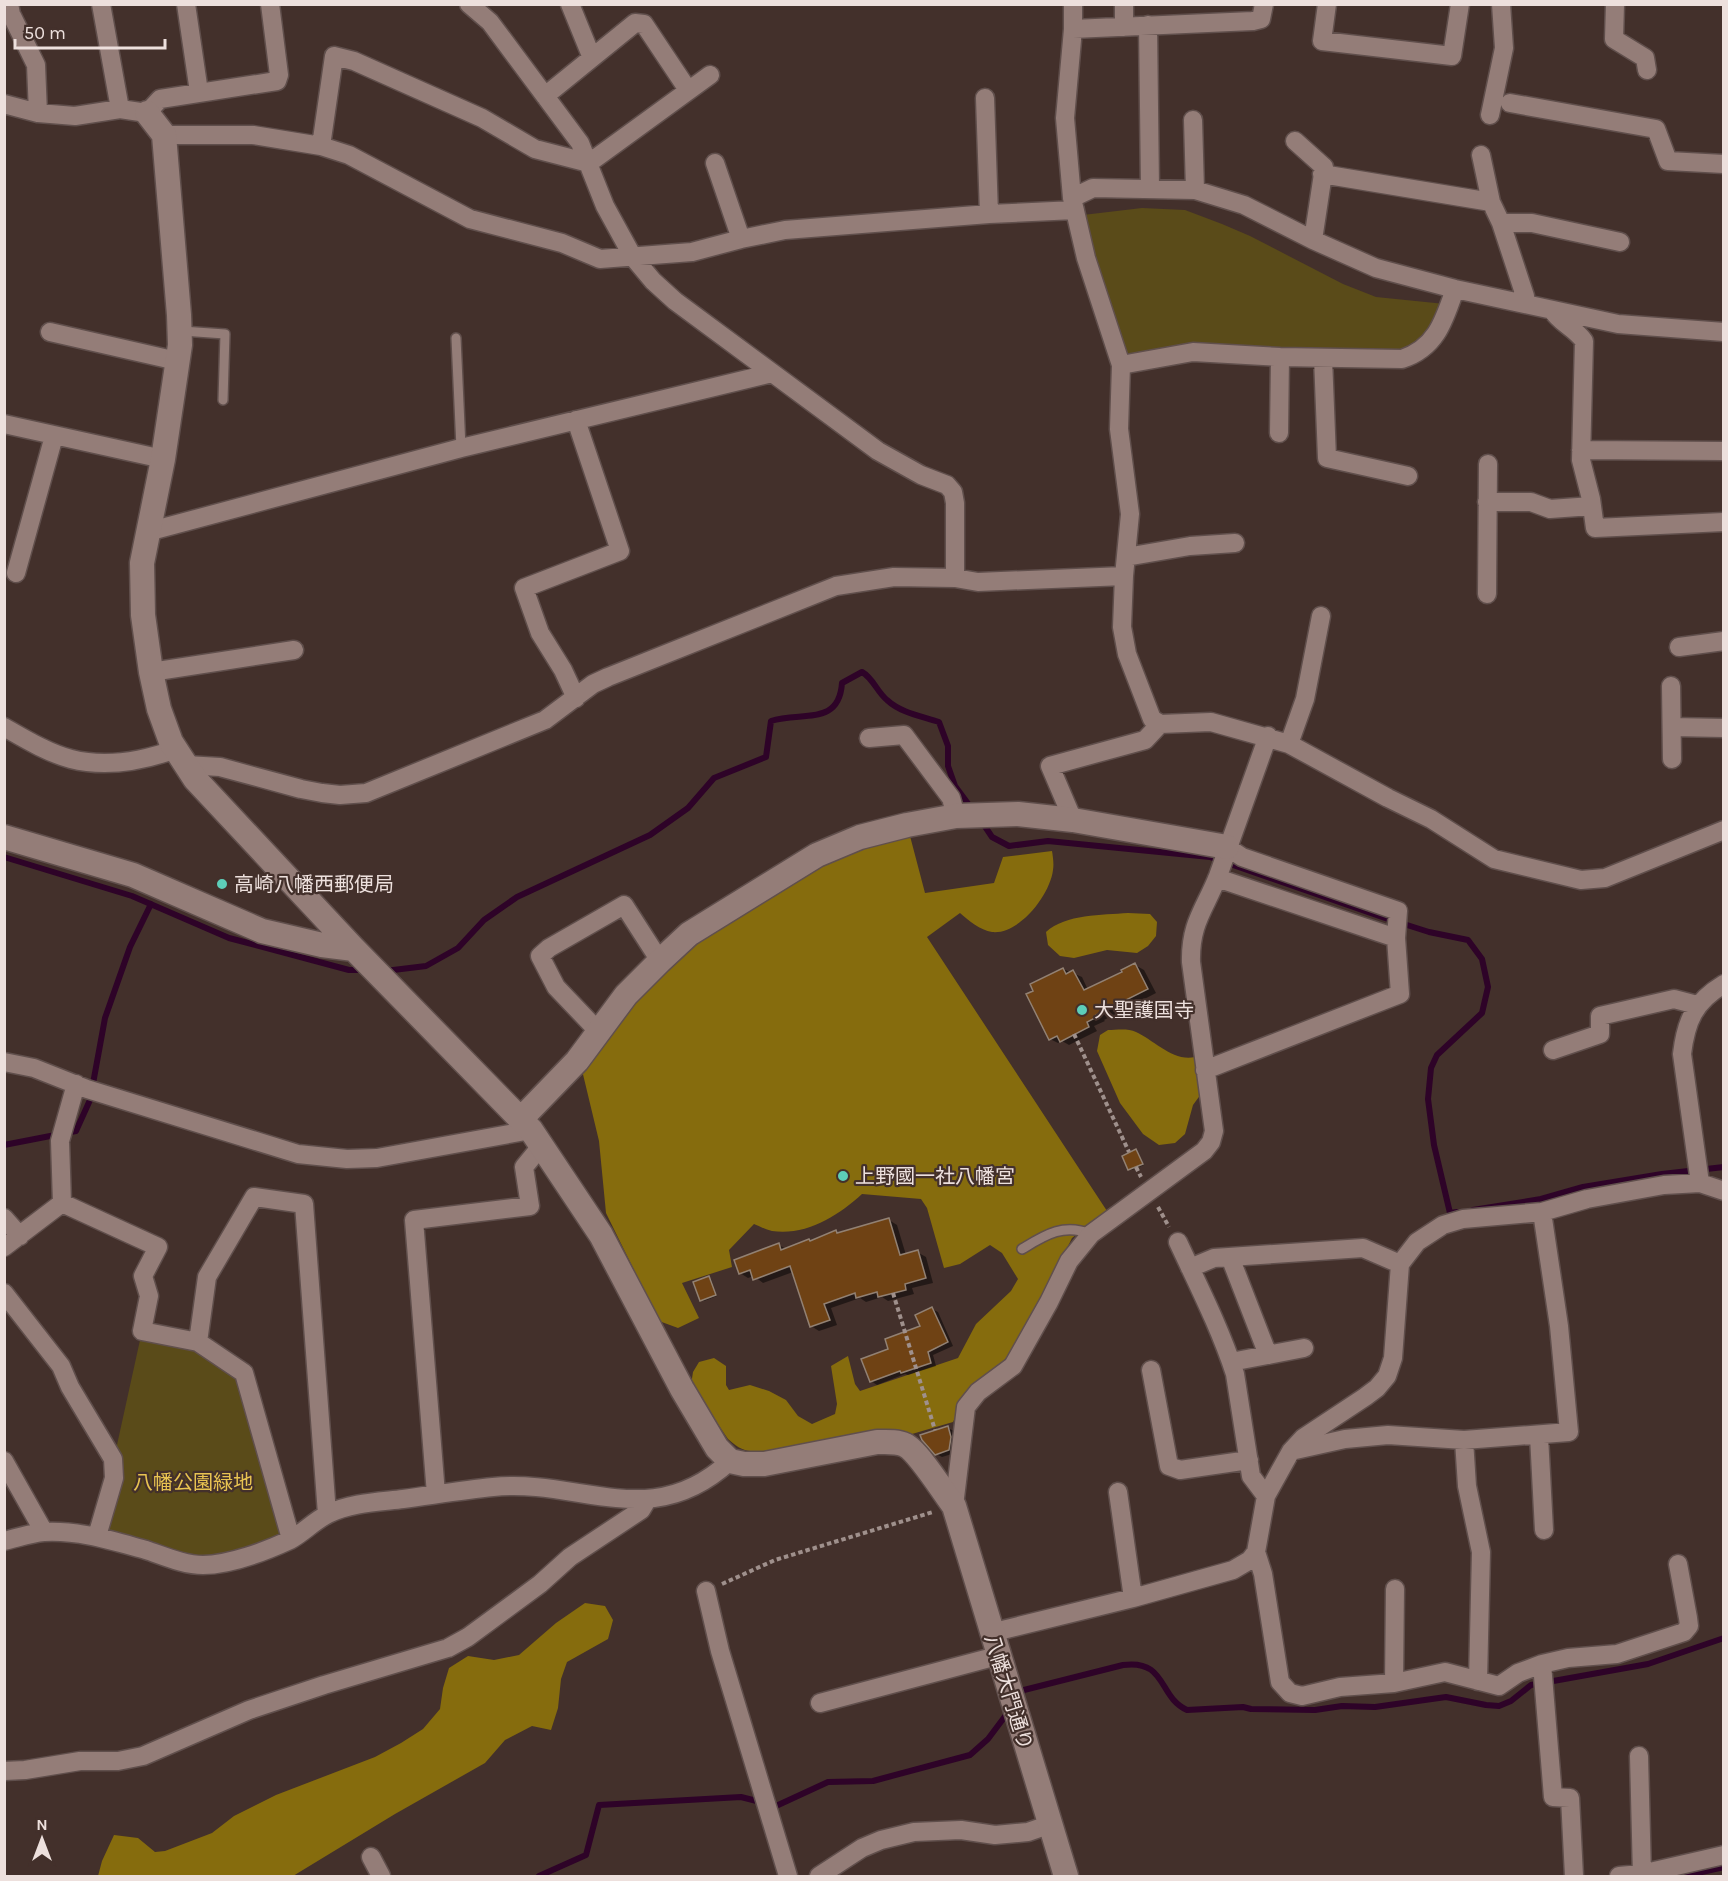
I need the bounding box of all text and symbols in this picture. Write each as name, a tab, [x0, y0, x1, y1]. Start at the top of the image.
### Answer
scale bar	[15, 12, 165, 50]
text: 50 m	[24, 22, 66, 44]
place label: 高崎八幡西郵便局	[234, 873, 394, 896]
marker: 高崎八幡西郵便局	[215, 877, 229, 891]
place label: 大聖護国寺	[1094, 999, 1194, 1022]
marker: 大聖護国寺	[1075, 1003, 1089, 1017]
place label: 上野國一社八幡宮	[855, 1165, 1015, 1188]
marker: 上野國一社八幡宮	[836, 1169, 850, 1183]
park label: 八幡公園緑地	[133, 1471, 253, 1494]
street label: 八幡大門通り	[980, 1631, 1037, 1753]
north arrow	[12, 1809, 72, 1869]
text: N	[36, 1815, 48, 1834]

